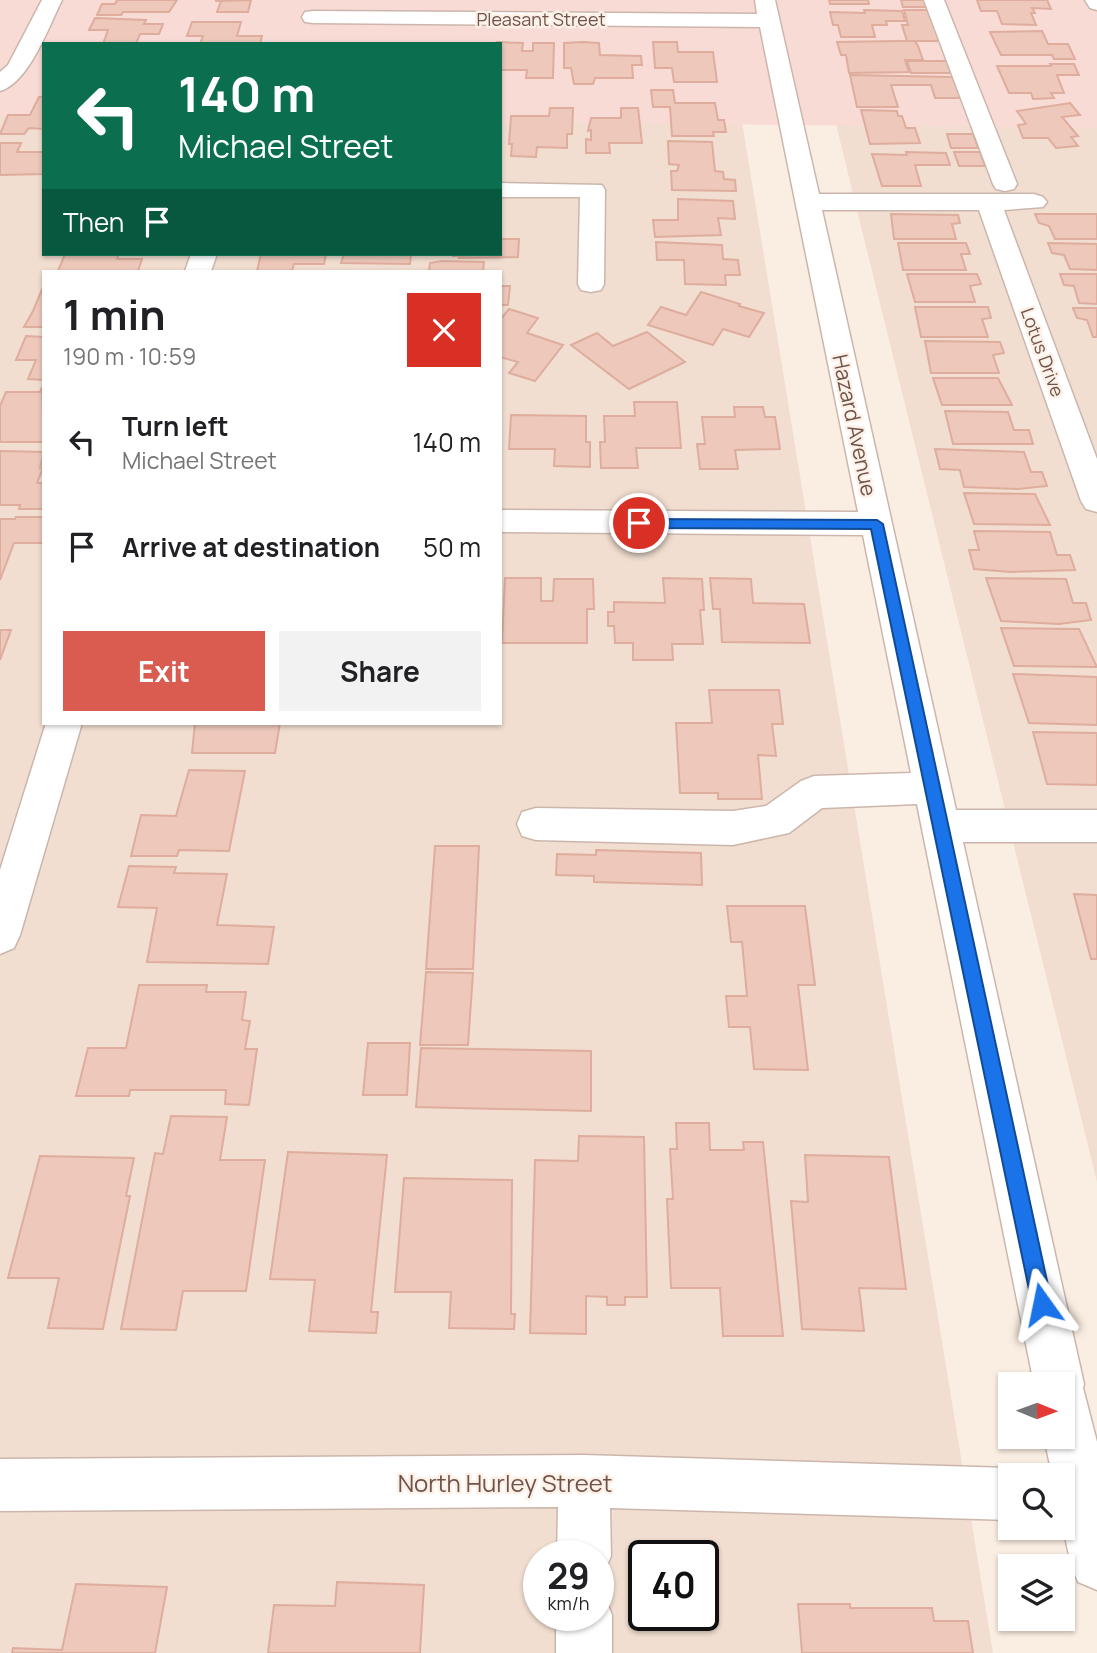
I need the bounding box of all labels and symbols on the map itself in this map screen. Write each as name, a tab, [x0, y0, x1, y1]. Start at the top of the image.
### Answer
street label: Pleasant Street	[476, 7, 606, 31]
street label: Lotus Drive	[1016, 304, 1070, 400]
street label: Hazard Avenue	[826, 352, 884, 498]
pin	[609, 493, 669, 553]
position arrow	[1005, 1267, 1079, 1341]
north arrow	[998, 1372, 1074, 1449]
street label: North Hurley Street	[398, 1466, 612, 1499]
speed limit sign: 40	[628, 1540, 719, 1631]

